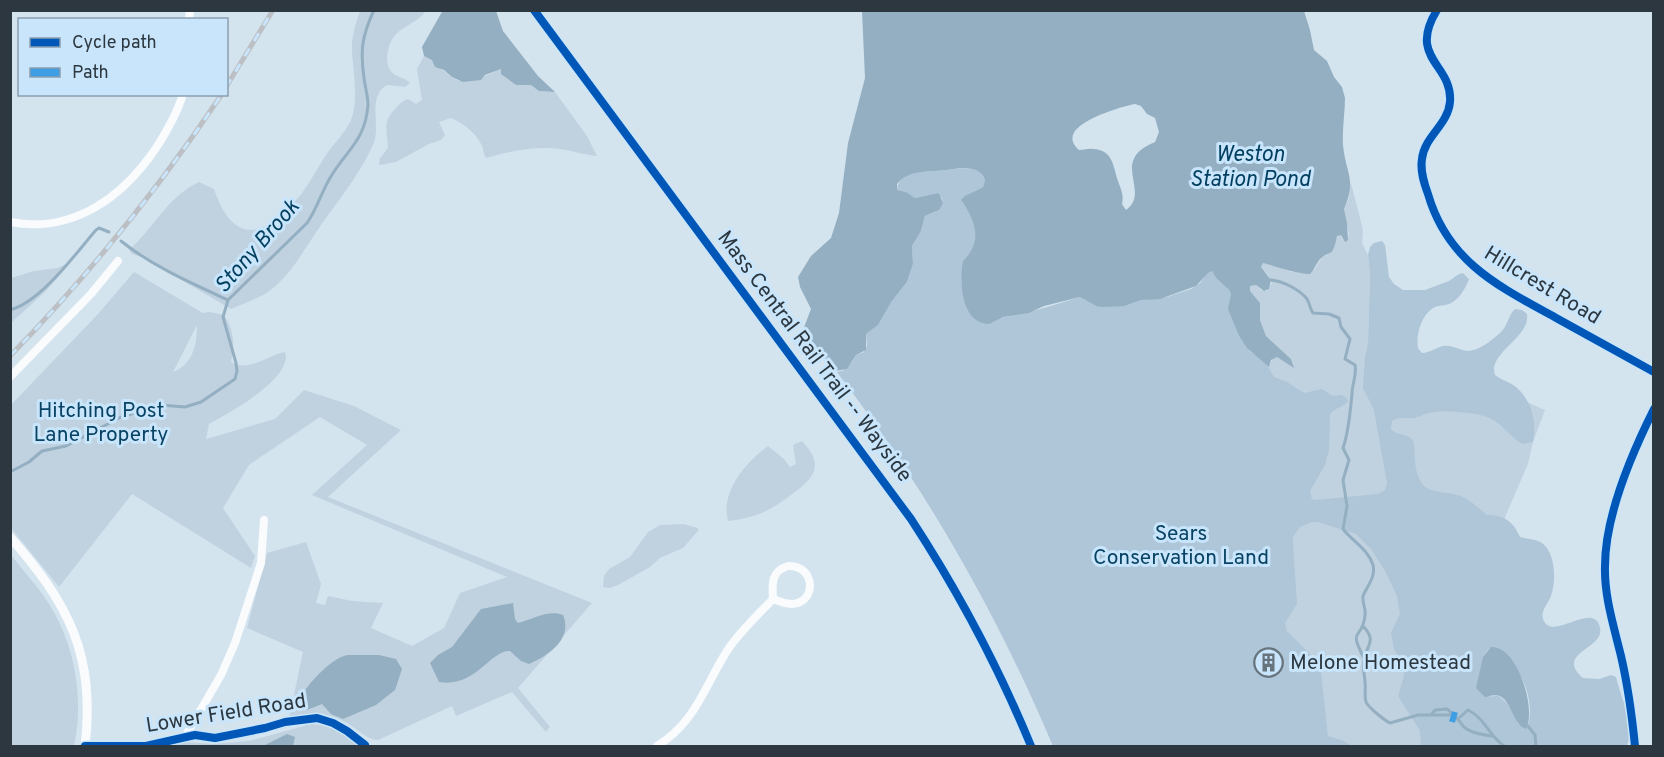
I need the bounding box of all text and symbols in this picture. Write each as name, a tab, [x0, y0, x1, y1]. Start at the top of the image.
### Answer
legend	[18, 18, 228, 96]
text: Cycle path	[72, 32, 157, 55]
text: Path	[72, 62, 109, 85]
water label: Weston Station Pond	[1190, 142, 1312, 194]
water label: Stony Brook	[210, 194, 307, 299]
street label: Mass Central Rail Trail -- Wayside	[711, 226, 917, 488]
street label: Hillcrest Road	[1479, 241, 1605, 331]
park label: Hitching Post Lane Property	[34, 398, 168, 449]
park label: Sears Conservation Land	[1093, 521, 1269, 572]
building icon: Melone Homestead	[1253, 647, 1285, 679]
place label: Melone Homestead	[1290, 650, 1471, 677]
street label: Lower Field Road	[144, 688, 308, 740]

